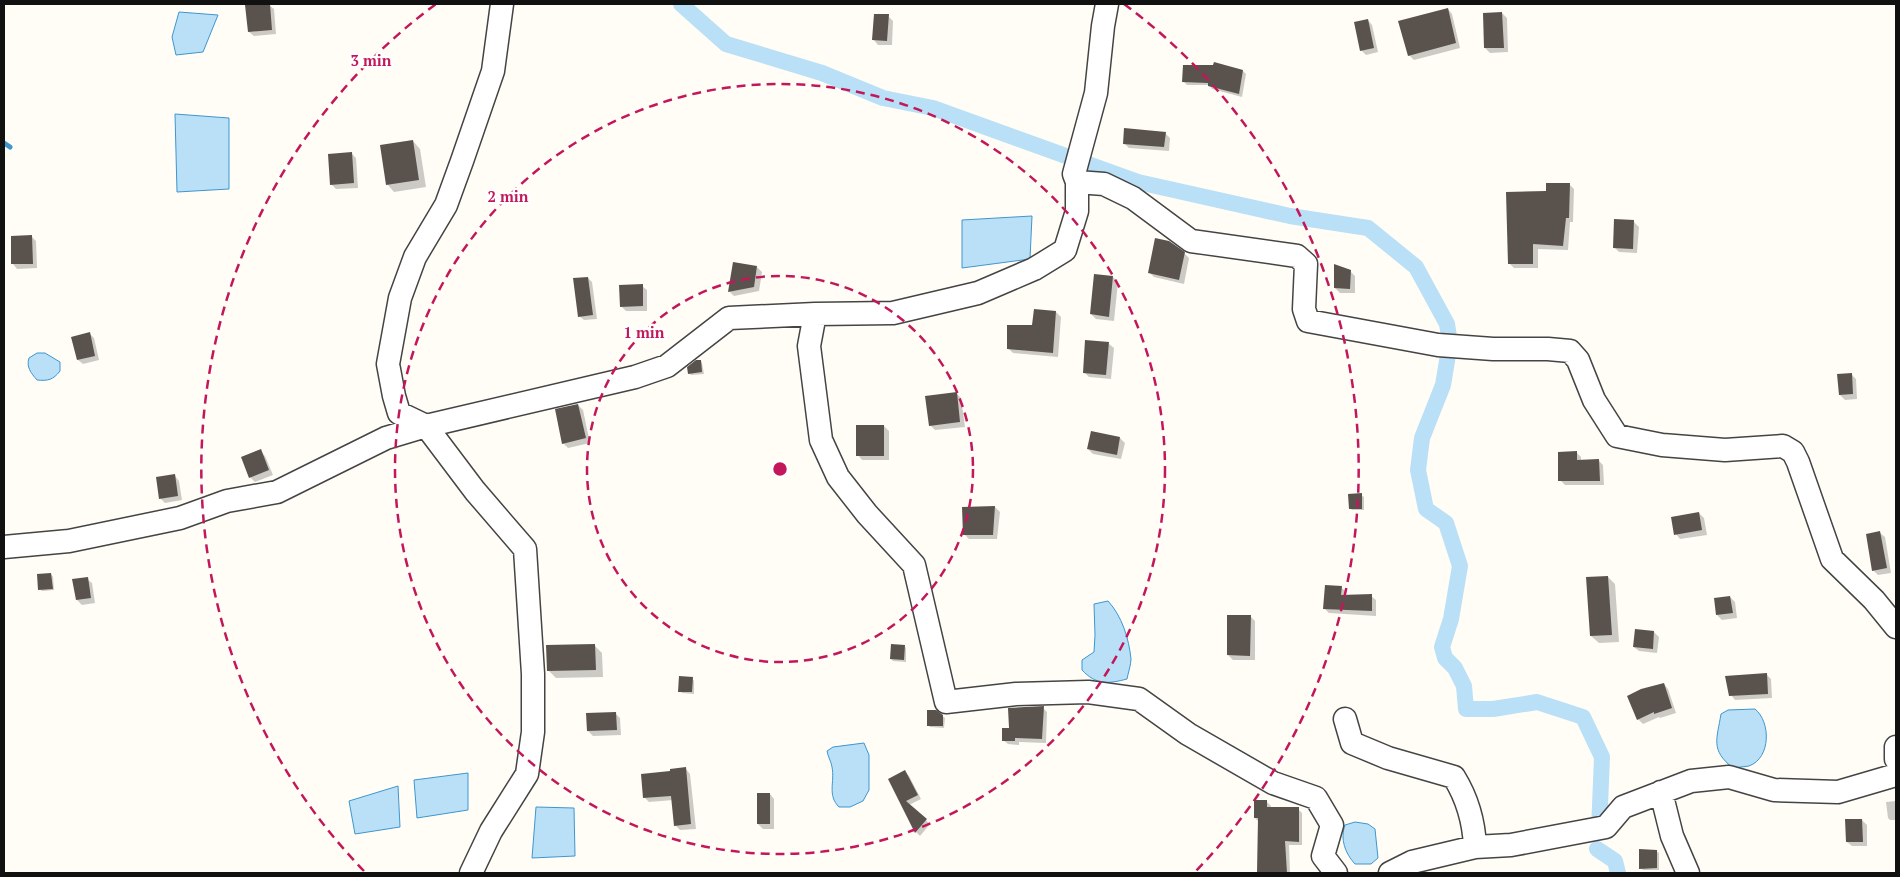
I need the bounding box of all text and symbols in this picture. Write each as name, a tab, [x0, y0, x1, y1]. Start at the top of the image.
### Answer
text: 3 min	[350, 50, 392, 70]
text: 2 min	[487, 186, 529, 206]
text: 1 min	[623, 322, 665, 342]
centre of rings	[771, 460, 789, 478]

